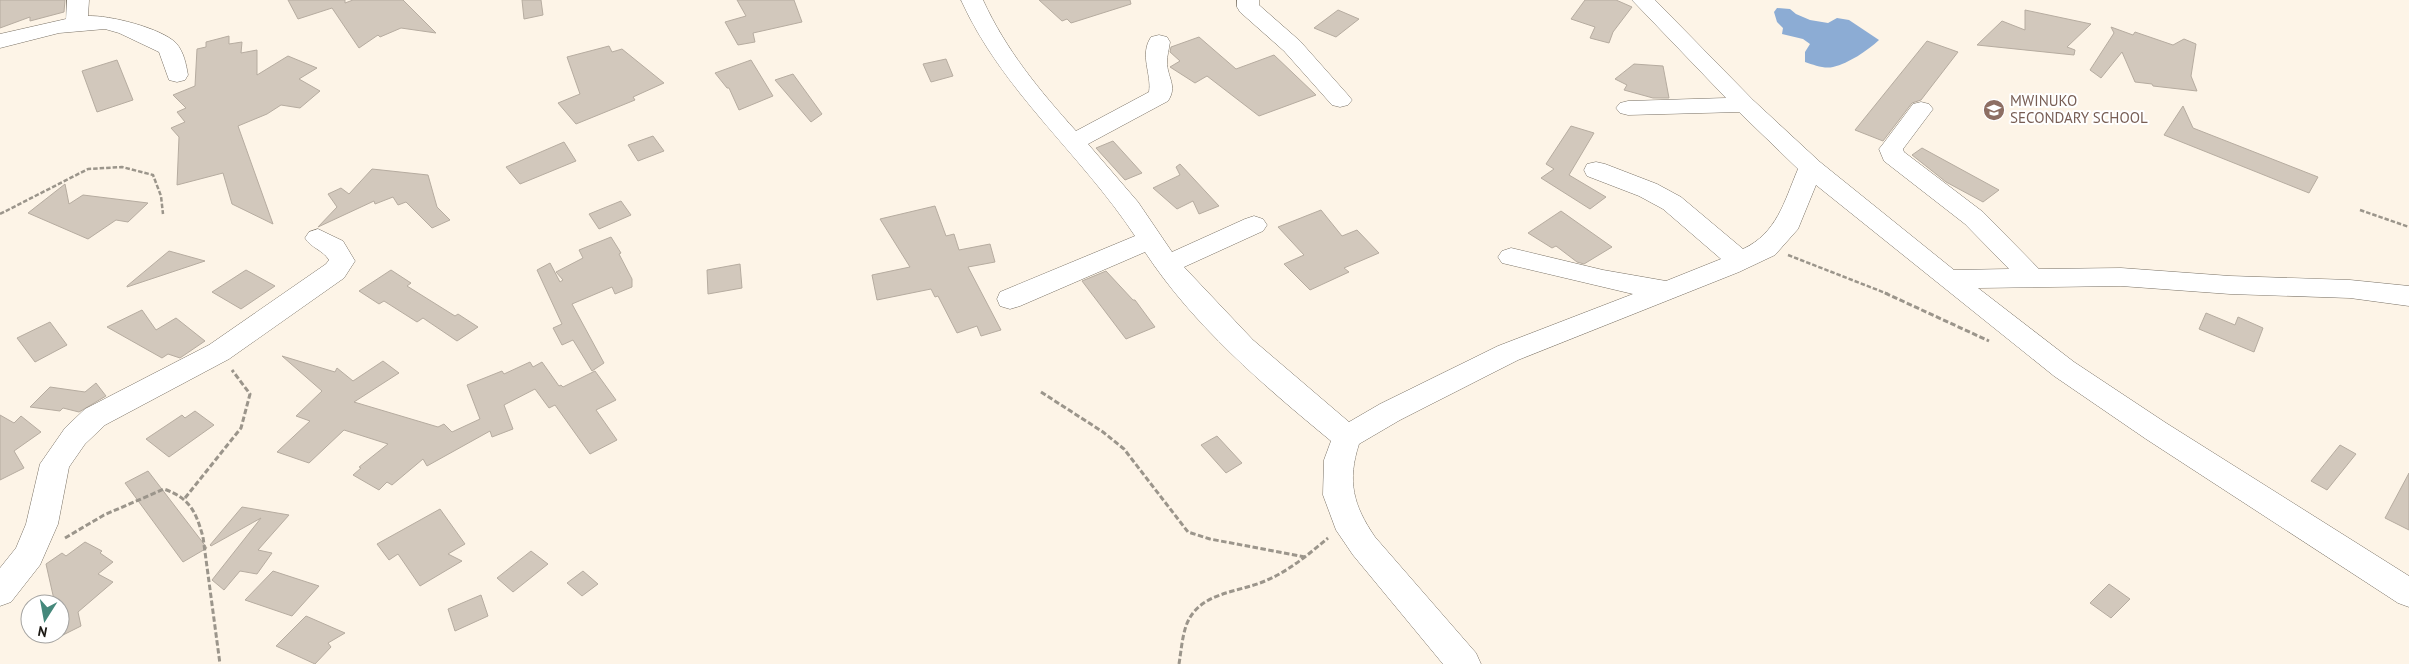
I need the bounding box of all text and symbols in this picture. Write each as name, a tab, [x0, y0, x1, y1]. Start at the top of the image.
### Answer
place label: MWINUKO SECONDARY SCHOOL	[2010, 91, 2148, 127]
school or university icon: MWINUKO SECONDARY SCHOOL	[1982, 98, 2006, 122]
north arrow	[20, 594, 70, 644]
text: N	[36, 622, 49, 641]

